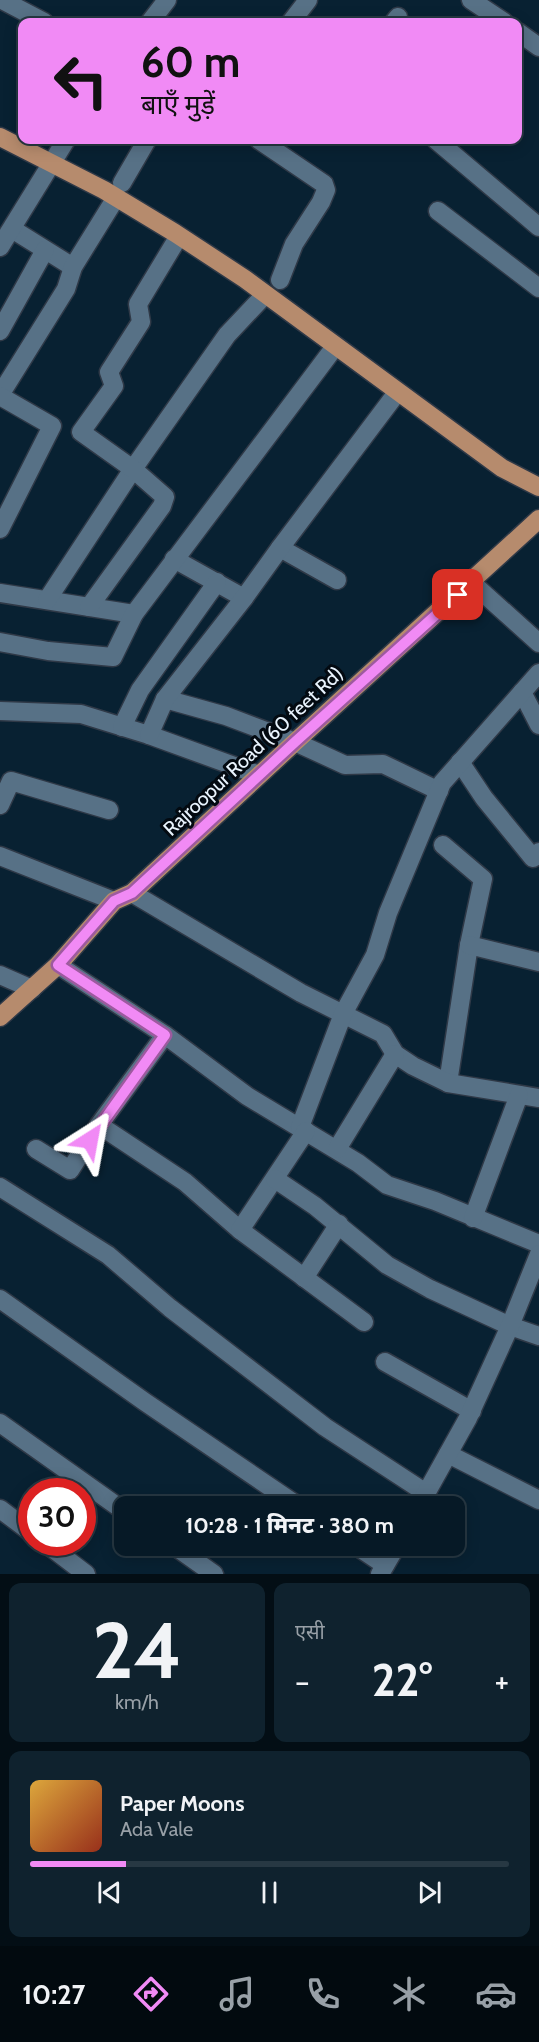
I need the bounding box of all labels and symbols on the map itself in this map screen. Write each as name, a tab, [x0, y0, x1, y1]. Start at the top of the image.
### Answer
pin	[432, 569, 483, 620]
street label: Rajroopur Road (60 feet Rd)	[158, 661, 348, 841]
position arrow	[58, 1108, 122, 1172]
speed limit sign: 30	[18, 1478, 96, 1556]

